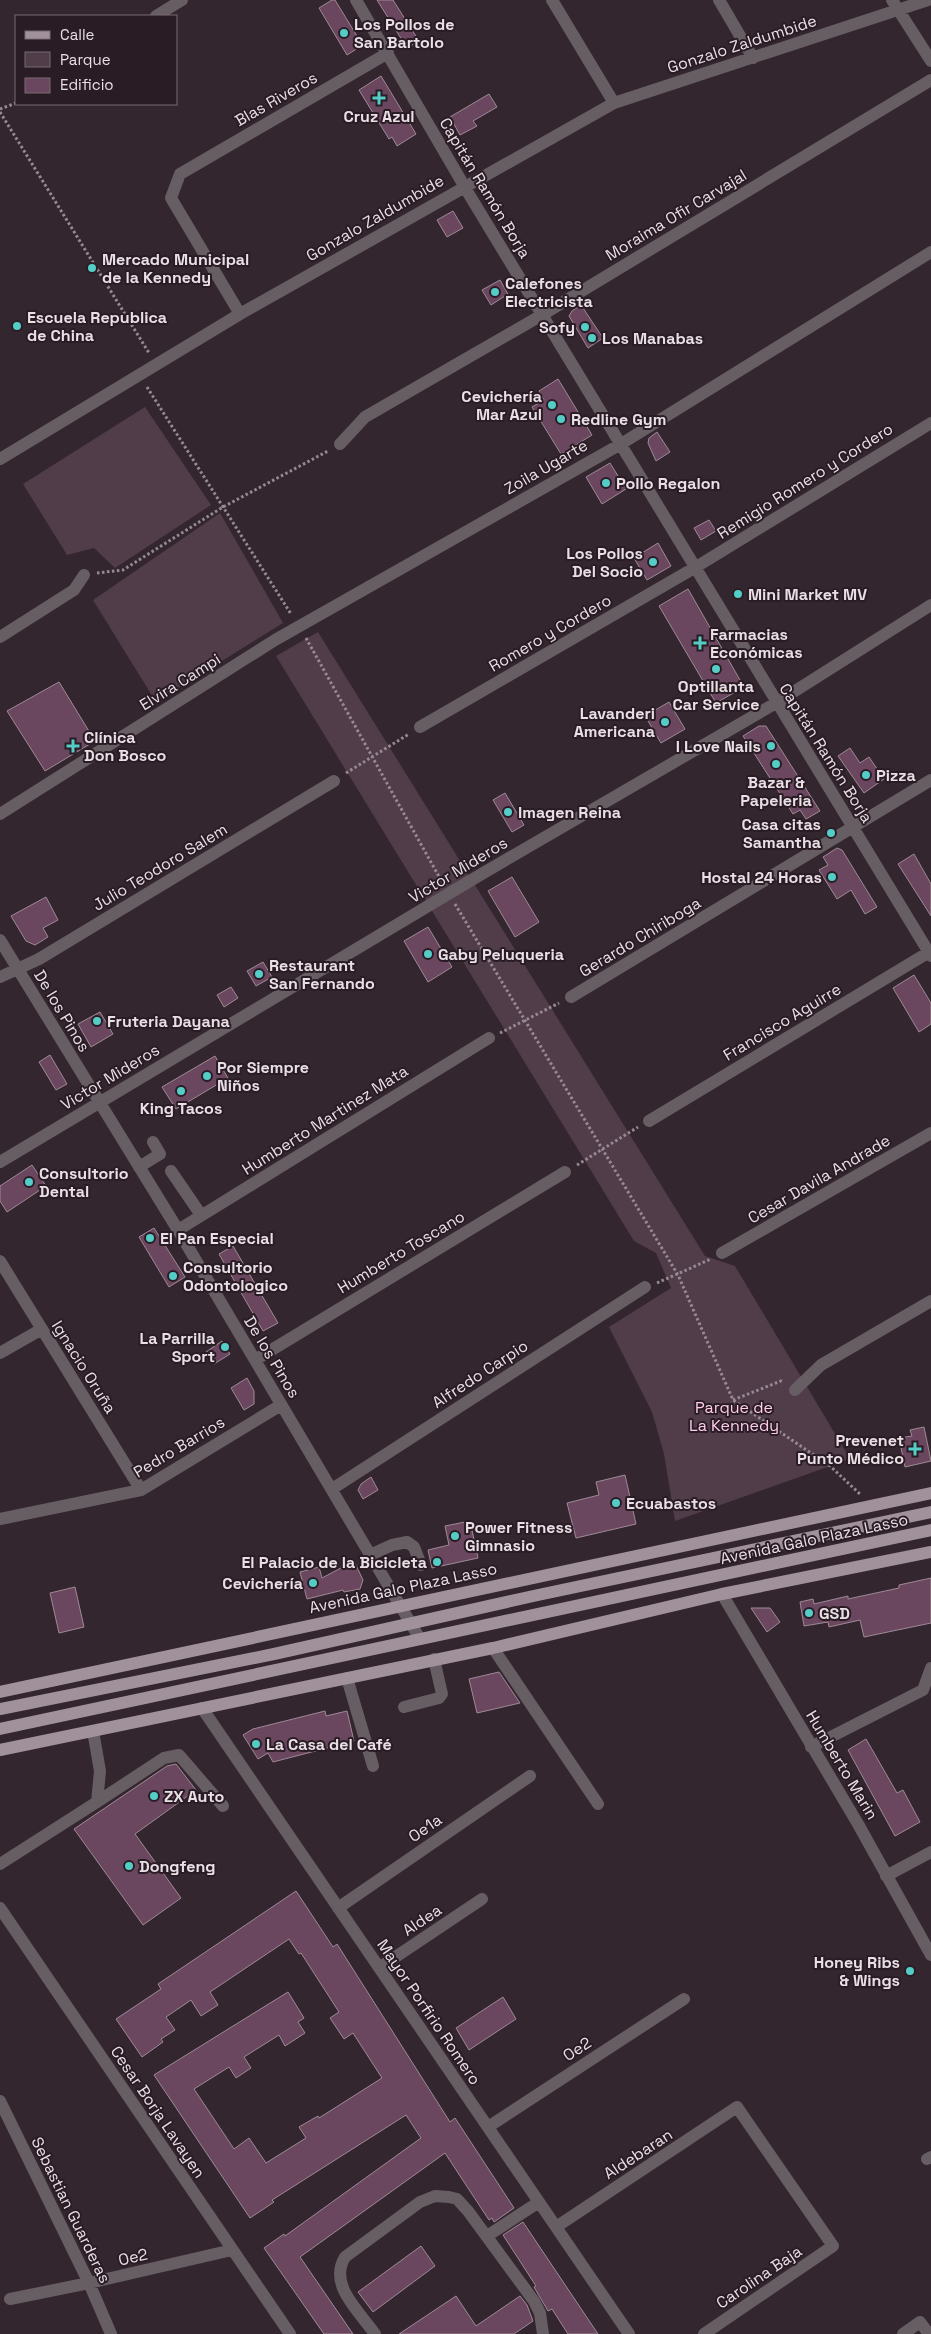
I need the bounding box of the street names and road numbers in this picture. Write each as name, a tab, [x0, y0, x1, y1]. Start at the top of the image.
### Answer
street label: Gonzalo Zaldumbide	[665, 10, 819, 78]
street label: Blas Riveros	[231, 67, 321, 131]
street label: Capitán Ramón Borja	[435, 114, 535, 262]
street label: Moraima Ofir Carvajal	[601, 164, 751, 266]
street label: Gonzalo Zaldumbide	[302, 170, 448, 266]
street label: Remigio Romero y Cordero	[713, 418, 897, 544]
street label: Zoila Ugarte	[501, 435, 591, 499]
street label: Romero y Cordero	[485, 589, 615, 677]
street label: Elvira Campi	[135, 649, 225, 715]
street label: Capitán Ramón Borja	[775, 679, 877, 827]
street label: Julio Teodoro Salem	[89, 818, 231, 916]
street label: Victor Mideros	[405, 832, 511, 908]
street label: Gerardo Chiriboga	[575, 892, 705, 982]
street label: De los Pinos	[29, 966, 95, 1056]
street label: Francisco Aguirre	[719, 978, 845, 1066]
street label: Victor Mideros	[57, 1039, 163, 1115]
street label: Humberto Martinez Mata	[238, 1060, 412, 1180]
street label: Cesar Davila Andrade	[744, 1130, 894, 1228]
street label: Humberto Toscano	[333, 1206, 469, 1298]
street label: De los Pinos	[239, 1312, 305, 1402]
street label: Ignacio Oruña	[47, 1316, 121, 1418]
street label: Alfredo Carpio	[428, 1335, 532, 1413]
street label: Pedro Barrios	[129, 1411, 229, 1483]
street label: Avenida Galo Plaza Lasso	[718, 1509, 910, 1569]
street label: Avenida Galo Plaza Lasso	[307, 1558, 499, 1618]
street label: Humberto Marin	[801, 1707, 883, 1823]
street label: Oe1a	[404, 1809, 446, 1847]
street label: Aldea	[398, 1899, 446, 1941]
street label: Mayor Porfirio Romero	[372, 1935, 486, 2089]
street label: Oe2	[559, 2032, 595, 2066]
street label: Cesar Borja Lavayen	[106, 2042, 210, 2182]
street label: Aldebaran	[600, 2124, 676, 2184]
street label: Sebastian Guarderas	[27, 2134, 115, 2286]
street label: Carolina Baja	[712, 2241, 806, 2313]
street label: Oe2	[116, 2243, 150, 2271]

